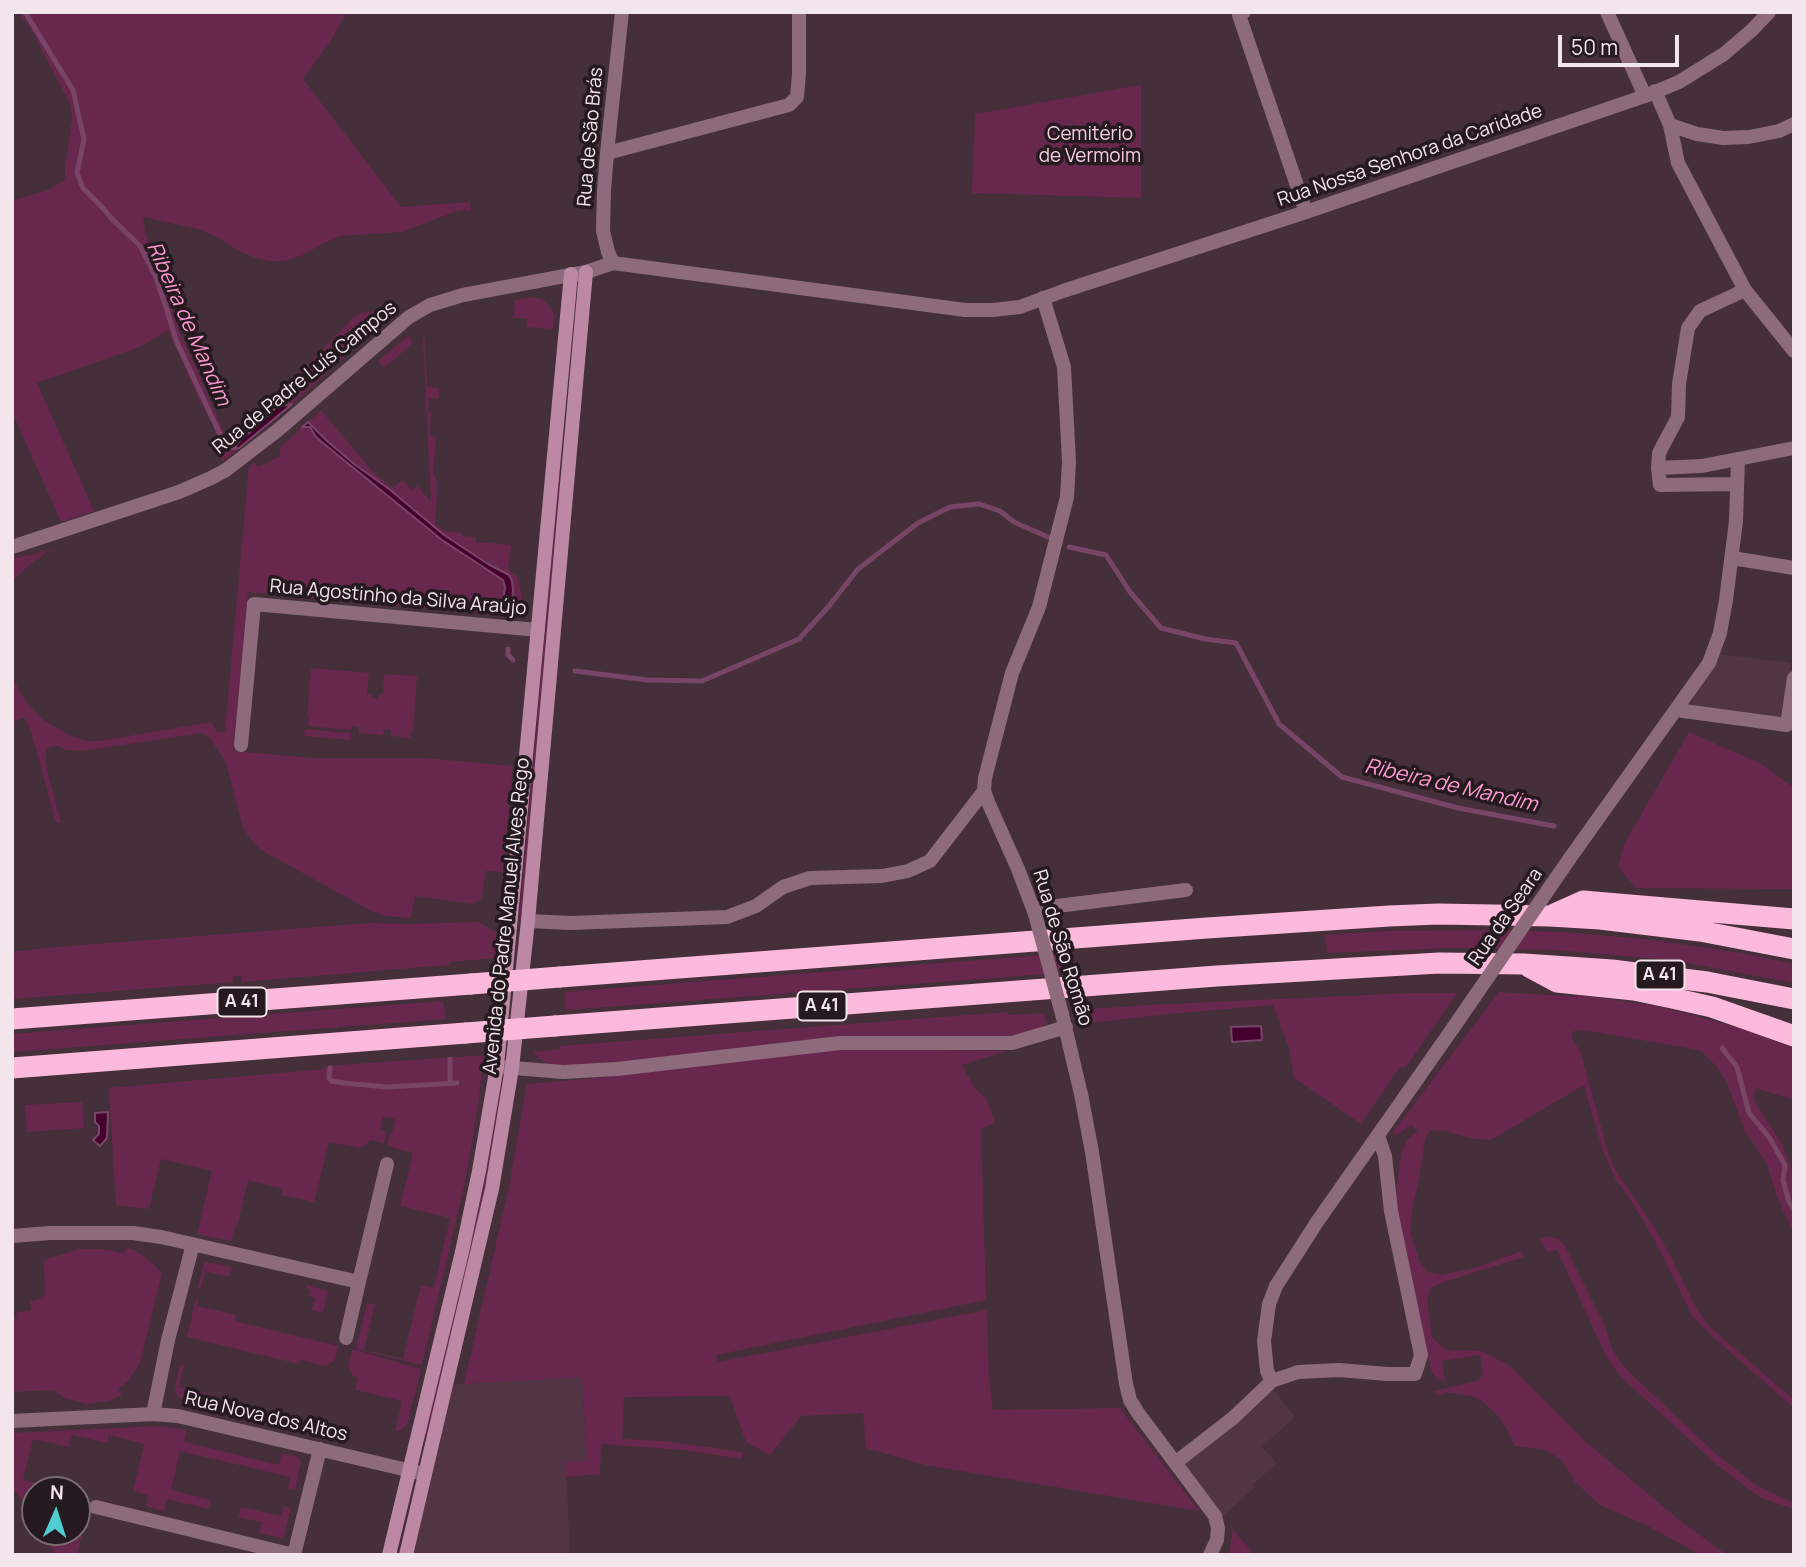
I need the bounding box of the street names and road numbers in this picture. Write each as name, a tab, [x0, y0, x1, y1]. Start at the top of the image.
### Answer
street label: Rua de São Brás	[574, 66, 608, 208]
street label: Rua Nossa Senhora da Caridade	[1275, 100, 1545, 212]
street label: Rua de Padre Luís Campos	[208, 297, 402, 459]
street label: Rua Agostinho da Silva Araújo	[269, 575, 527, 621]
street label: Avenida do Padre Manuel Alves Rego	[479, 757, 535, 1075]
street label: Rua da Seara	[1464, 864, 1548, 970]
street label: Rua de São Romão	[1027, 867, 1097, 1029]
road number: A 41	[1636, 960, 1684, 990]
road number: A 41	[218, 987, 266, 1016]
road number: A 41	[798, 992, 846, 1021]
street label: Rua Nova dos Altos	[183, 1387, 349, 1447]

